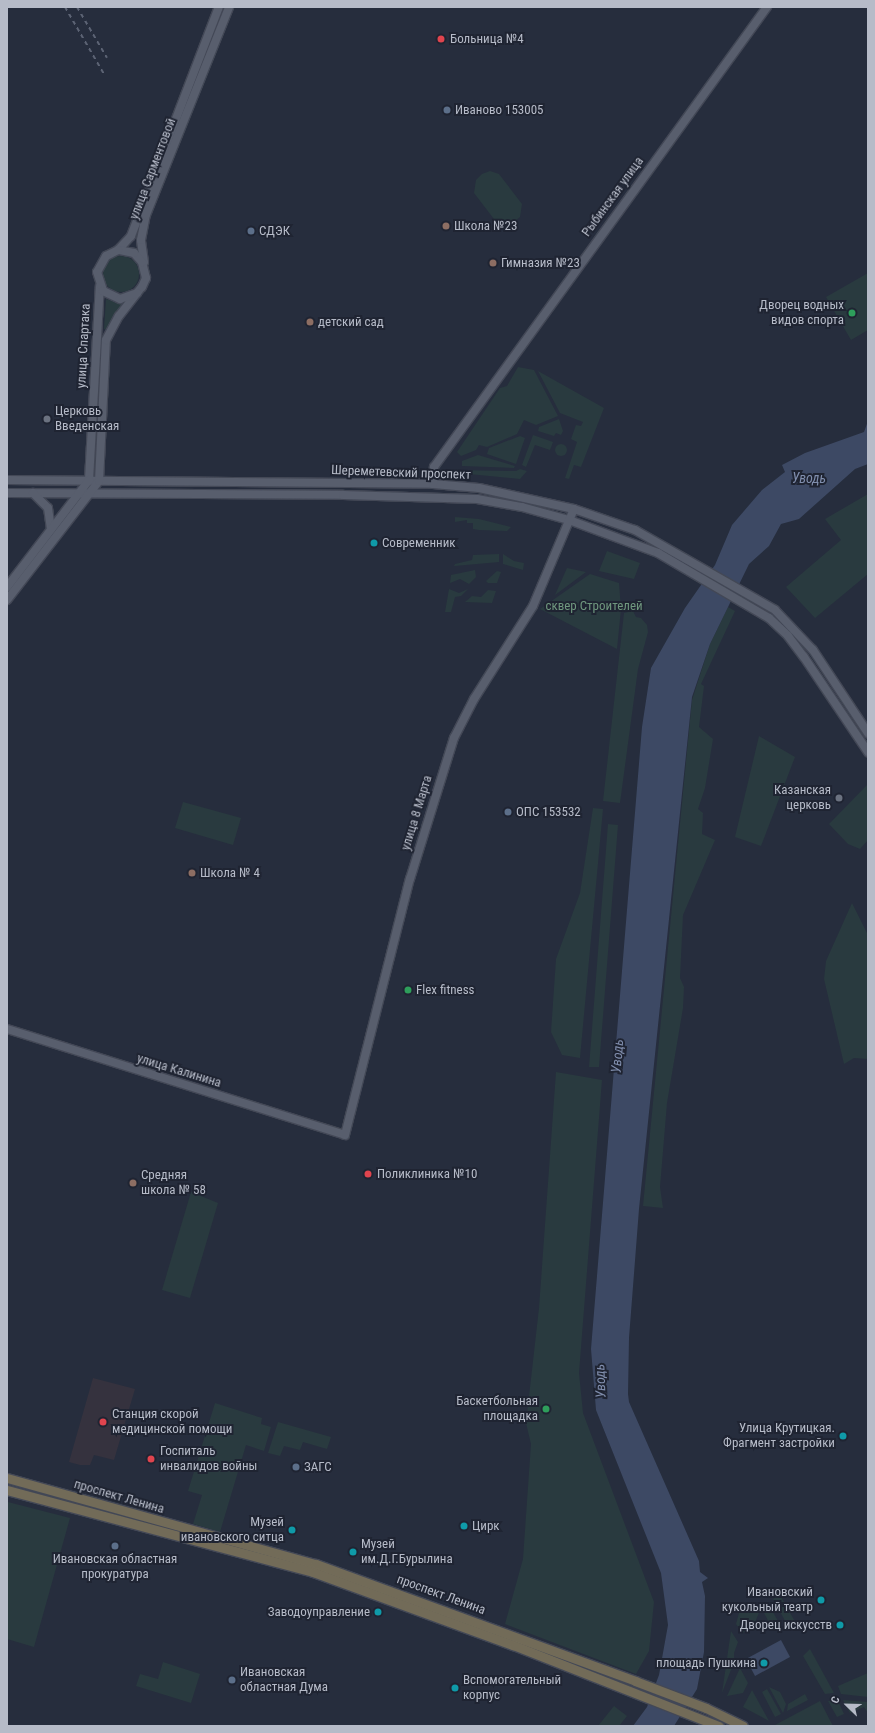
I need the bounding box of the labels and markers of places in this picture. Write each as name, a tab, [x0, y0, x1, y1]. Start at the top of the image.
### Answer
place label: Больница №4	[450, 31, 524, 47]
marker: Больница №4	[435, 33, 447, 45]
place label: Иваново 153005	[455, 102, 544, 118]
marker: Иваново 153005	[442, 105, 452, 115]
place label: Школа №23	[454, 218, 517, 234]
marker: Школа №23	[441, 221, 451, 231]
place label: СДЭК	[259, 223, 290, 239]
marker: СДЭК	[246, 226, 256, 236]
place label: Гимназия №23	[501, 255, 580, 271]
marker: Гимназия №23	[488, 258, 498, 268]
place label: Дворец водных видов спорта	[759, 298, 844, 329]
marker: Дворец водных видов спорта	[847, 308, 857, 318]
place label: детский сад	[318, 314, 384, 330]
marker: детский сад	[305, 317, 315, 327]
place label: Церковь Введенская	[55, 404, 119, 435]
marker: Церковь Введенская	[42, 414, 52, 424]
place label: Современник	[382, 535, 456, 551]
marker: Современник	[369, 538, 379, 548]
place label: Казанская церковь	[774, 783, 831, 814]
marker: Казанская церковь	[834, 793, 844, 803]
place label: ОПС 153532	[516, 804, 581, 820]
marker: ОПС 153532	[503, 807, 513, 817]
place label: Школа № 4	[200, 865, 260, 881]
marker: Школа № 4	[187, 868, 197, 878]
place label: Flex fitness	[416, 982, 474, 998]
marker: Flex fitness	[403, 985, 413, 995]
place label: Поликлиника №10	[377, 1166, 477, 1182]
place label: Средняя школа № 58	[141, 1168, 206, 1199]
marker: Поликлиника №10	[362, 1168, 374, 1180]
marker: Средняя школа № 58	[128, 1178, 138, 1188]
place label: Баскетбольная площадка	[456, 1394, 538, 1425]
marker: Баскетбольная площадка	[541, 1404, 551, 1414]
place label: Станция скорой медицинской помощи	[112, 1407, 232, 1438]
marker: Станция скорой медицинской помощи	[97, 1416, 109, 1428]
place label: Улица Крутицкая. Фрагмент застройки	[723, 1421, 835, 1452]
marker: Улица Крутицкая. Фрагмент застройки	[838, 1431, 848, 1441]
place label: Госпиталь инвалидов войны	[160, 1444, 257, 1475]
marker: Госпиталь инвалидов войны	[145, 1453, 157, 1465]
place label: ЗАГС	[304, 1459, 332, 1475]
marker: ЗАГС	[291, 1462, 301, 1472]
place label: Музей ивановского ситца	[181, 1515, 284, 1546]
place label: Цирк	[472, 1518, 500, 1534]
marker: Цирк	[459, 1521, 469, 1531]
marker: Музей ивановского ситца	[287, 1525, 297, 1535]
place label: Музей им.Д.Г.Бурылина	[361, 1537, 453, 1568]
marker: Ивановская областная прокуратура	[110, 1541, 120, 1551]
marker: Музей им.Д.Г.Бурылина	[348, 1547, 358, 1557]
place label: Ивановская областная прокуратура	[53, 1552, 177, 1583]
place label: Ивановский кукольный театр	[722, 1585, 813, 1616]
marker: Ивановский кукольный театр	[816, 1595, 826, 1605]
place label: Заводоуправление	[268, 1604, 370, 1620]
marker: Заводоуправление	[373, 1607, 383, 1617]
place label: Дворец искусств	[740, 1617, 832, 1633]
marker: Дворец искусств	[835, 1620, 845, 1630]
place label: площадь Пушкина	[656, 1655, 756, 1671]
marker: площадь Пушкина	[759, 1658, 769, 1668]
place label: Ивановская областная Дума	[240, 1665, 328, 1696]
place label: Вспомогательный корпус	[463, 1673, 561, 1704]
marker: Ивановская областная Дума	[227, 1675, 237, 1685]
marker: Вспомогательный корпус	[450, 1683, 460, 1693]

